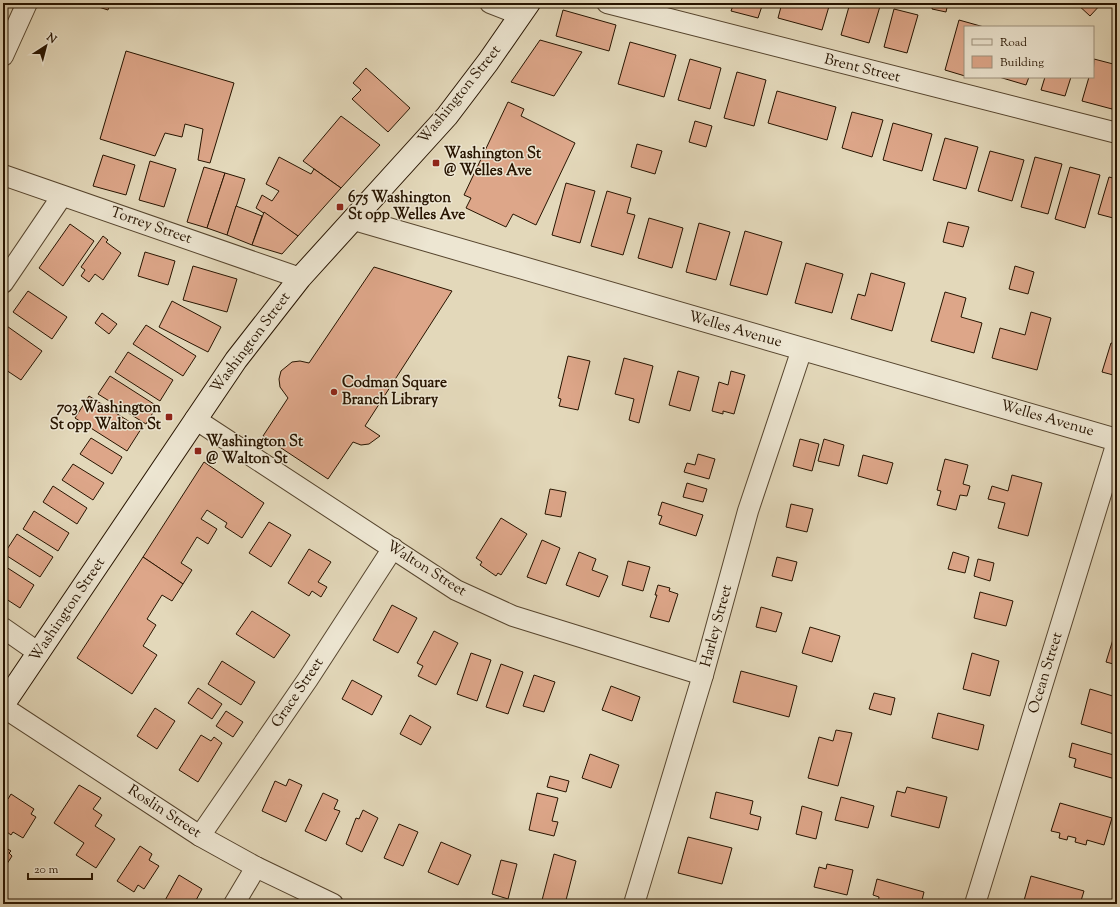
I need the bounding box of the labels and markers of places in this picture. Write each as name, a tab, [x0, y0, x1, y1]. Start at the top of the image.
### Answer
place label: Washington St @ Welles Ave	[444, 144, 542, 182]
marker: Washington St @ Welles Ave	[431, 158, 441, 168]
place label: 675 Washington St opp Welles Ave	[348, 188, 465, 226]
marker: 675 Washington St opp Welles Ave	[335, 202, 345, 212]
place label: Codman Square Branch Library	[342, 373, 447, 411]
marker: Codman Square Branch Library	[329, 387, 339, 397]
place label: 703 Washington St opp Walton St	[50, 398, 162, 436]
marker: 703 Washington St opp Walton St	[164, 412, 174, 422]
place label: Washington St @ Walton St	[206, 432, 304, 470]
marker: Washington St @ Walton St	[193, 446, 203, 456]

